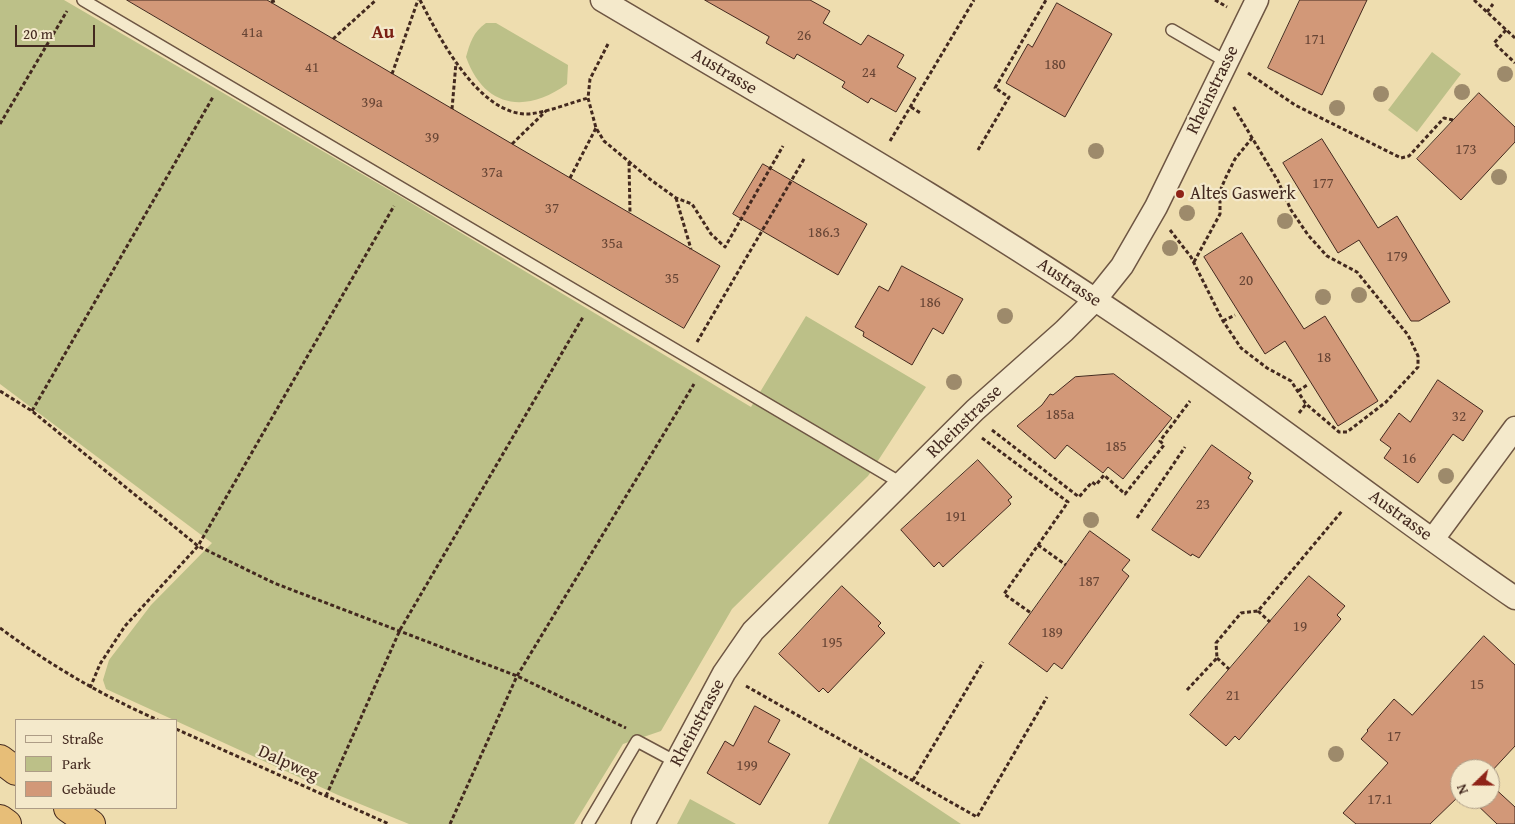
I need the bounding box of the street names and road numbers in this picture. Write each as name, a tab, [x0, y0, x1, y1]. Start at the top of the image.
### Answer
street label: Rheinstrasse	[1182, 42, 1244, 138]
street label: Austrasse	[687, 44, 761, 100]
street label: Austrasse	[1033, 254, 1105, 312]
street label: Rheinstrasse	[923, 381, 1007, 463]
street label: Austrasse	[1364, 486, 1436, 546]
street label: Rheinstrasse	[666, 676, 730, 770]
street label: Dalpweg	[254, 741, 322, 787]

